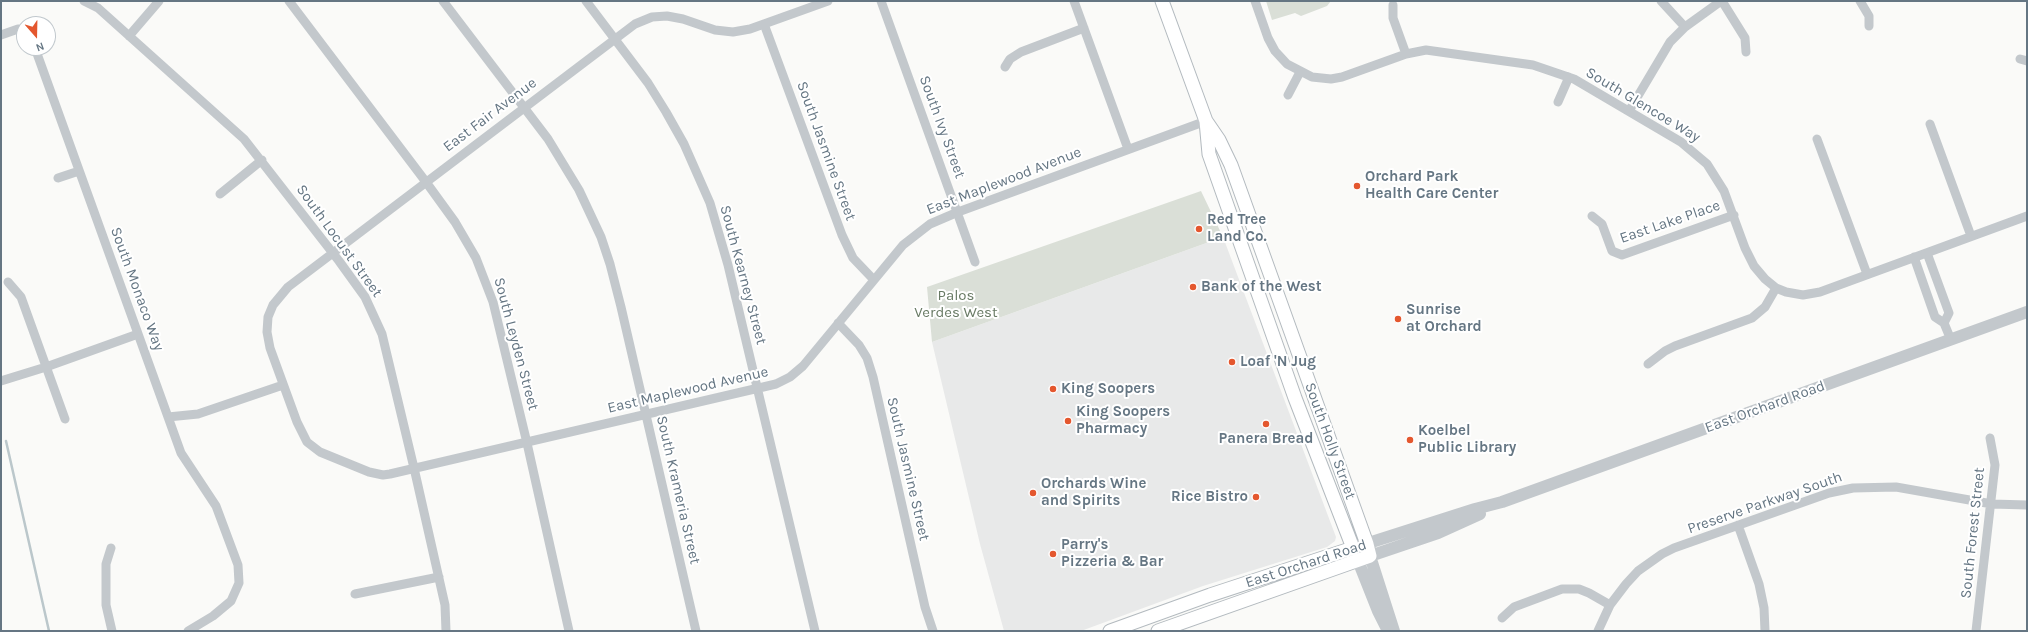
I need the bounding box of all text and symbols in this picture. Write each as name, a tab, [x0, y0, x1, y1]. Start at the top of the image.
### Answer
north arrow	[16, 16, 56, 56]
text: N	[34, 39, 46, 54]
street label: South Glencoe Way	[1582, 64, 1704, 146]
street label: South Ivy Street	[915, 73, 969, 181]
street label: East Fair Avenue	[440, 74, 540, 156]
street label: South Jasmine Street	[792, 79, 860, 223]
street label: East Maplewood Avenue	[924, 143, 1084, 219]
place label: Orchard Park Health Care Center	[1365, 168, 1498, 203]
street label: South Locust Street	[292, 181, 386, 301]
marker: Orchard Park Health Care Center	[1352, 181, 1362, 191]
street label: East Lake Place	[1617, 196, 1723, 248]
street label: South Kearney Street	[716, 203, 770, 347]
place label: Red Tree Land Co.	[1207, 211, 1267, 246]
marker: Red Tree Land Co.	[1194, 224, 1204, 234]
street label: South Monaco Way	[106, 225, 168, 353]
street label: South Leyden Street	[490, 276, 542, 412]
place label: Bank of the West	[1201, 278, 1322, 296]
marker: Bank of the West	[1188, 282, 1198, 292]
park label: Palos Verdes West	[914, 287, 998, 322]
place label: Sunrise at Orchard	[1406, 301, 1482, 336]
marker: Sunrise at Orchard	[1393, 314, 1403, 324]
place label: Loaf 'N Jug	[1240, 353, 1316, 371]
marker: Loaf 'N Jug	[1227, 357, 1237, 367]
street label: East Maplewood Avenue	[606, 363, 770, 417]
street label: East Orchard Road	[1703, 377, 1827, 437]
place label: King Soopers	[1061, 380, 1155, 398]
street label: South Holly Street	[1301, 380, 1359, 502]
marker: King Soopers	[1048, 384, 1058, 394]
street label: South Jasmine Street	[883, 395, 933, 543]
place label: King Soopers Pharmacy	[1076, 403, 1170, 438]
street label: South Krameria Street	[652, 414, 704, 566]
marker: King Soopers Pharmacy	[1063, 416, 1073, 426]
marker: Panera Bread	[1261, 419, 1271, 429]
place label: Koelbel Public Library	[1418, 422, 1516, 457]
place label: Panera Bread	[1219, 430, 1313, 448]
marker: Koelbel Public Library	[1405, 435, 1415, 445]
street label: South Forest Street	[1957, 467, 1989, 599]
street label: Preserve Parkway South	[1685, 468, 1845, 538]
place label: Orchards Wine and Spirits	[1041, 475, 1146, 510]
marker: Orchards Wine and Spirits	[1028, 488, 1038, 498]
place label: Rice Bistro	[1171, 488, 1248, 506]
marker: Rice Bistro	[1251, 492, 1261, 502]
place label: Parry's Pizzeria & Bar	[1061, 536, 1163, 571]
street label: East Orchard Road	[1243, 536, 1369, 592]
marker: Parry's Pizzeria & Bar	[1048, 549, 1058, 559]

